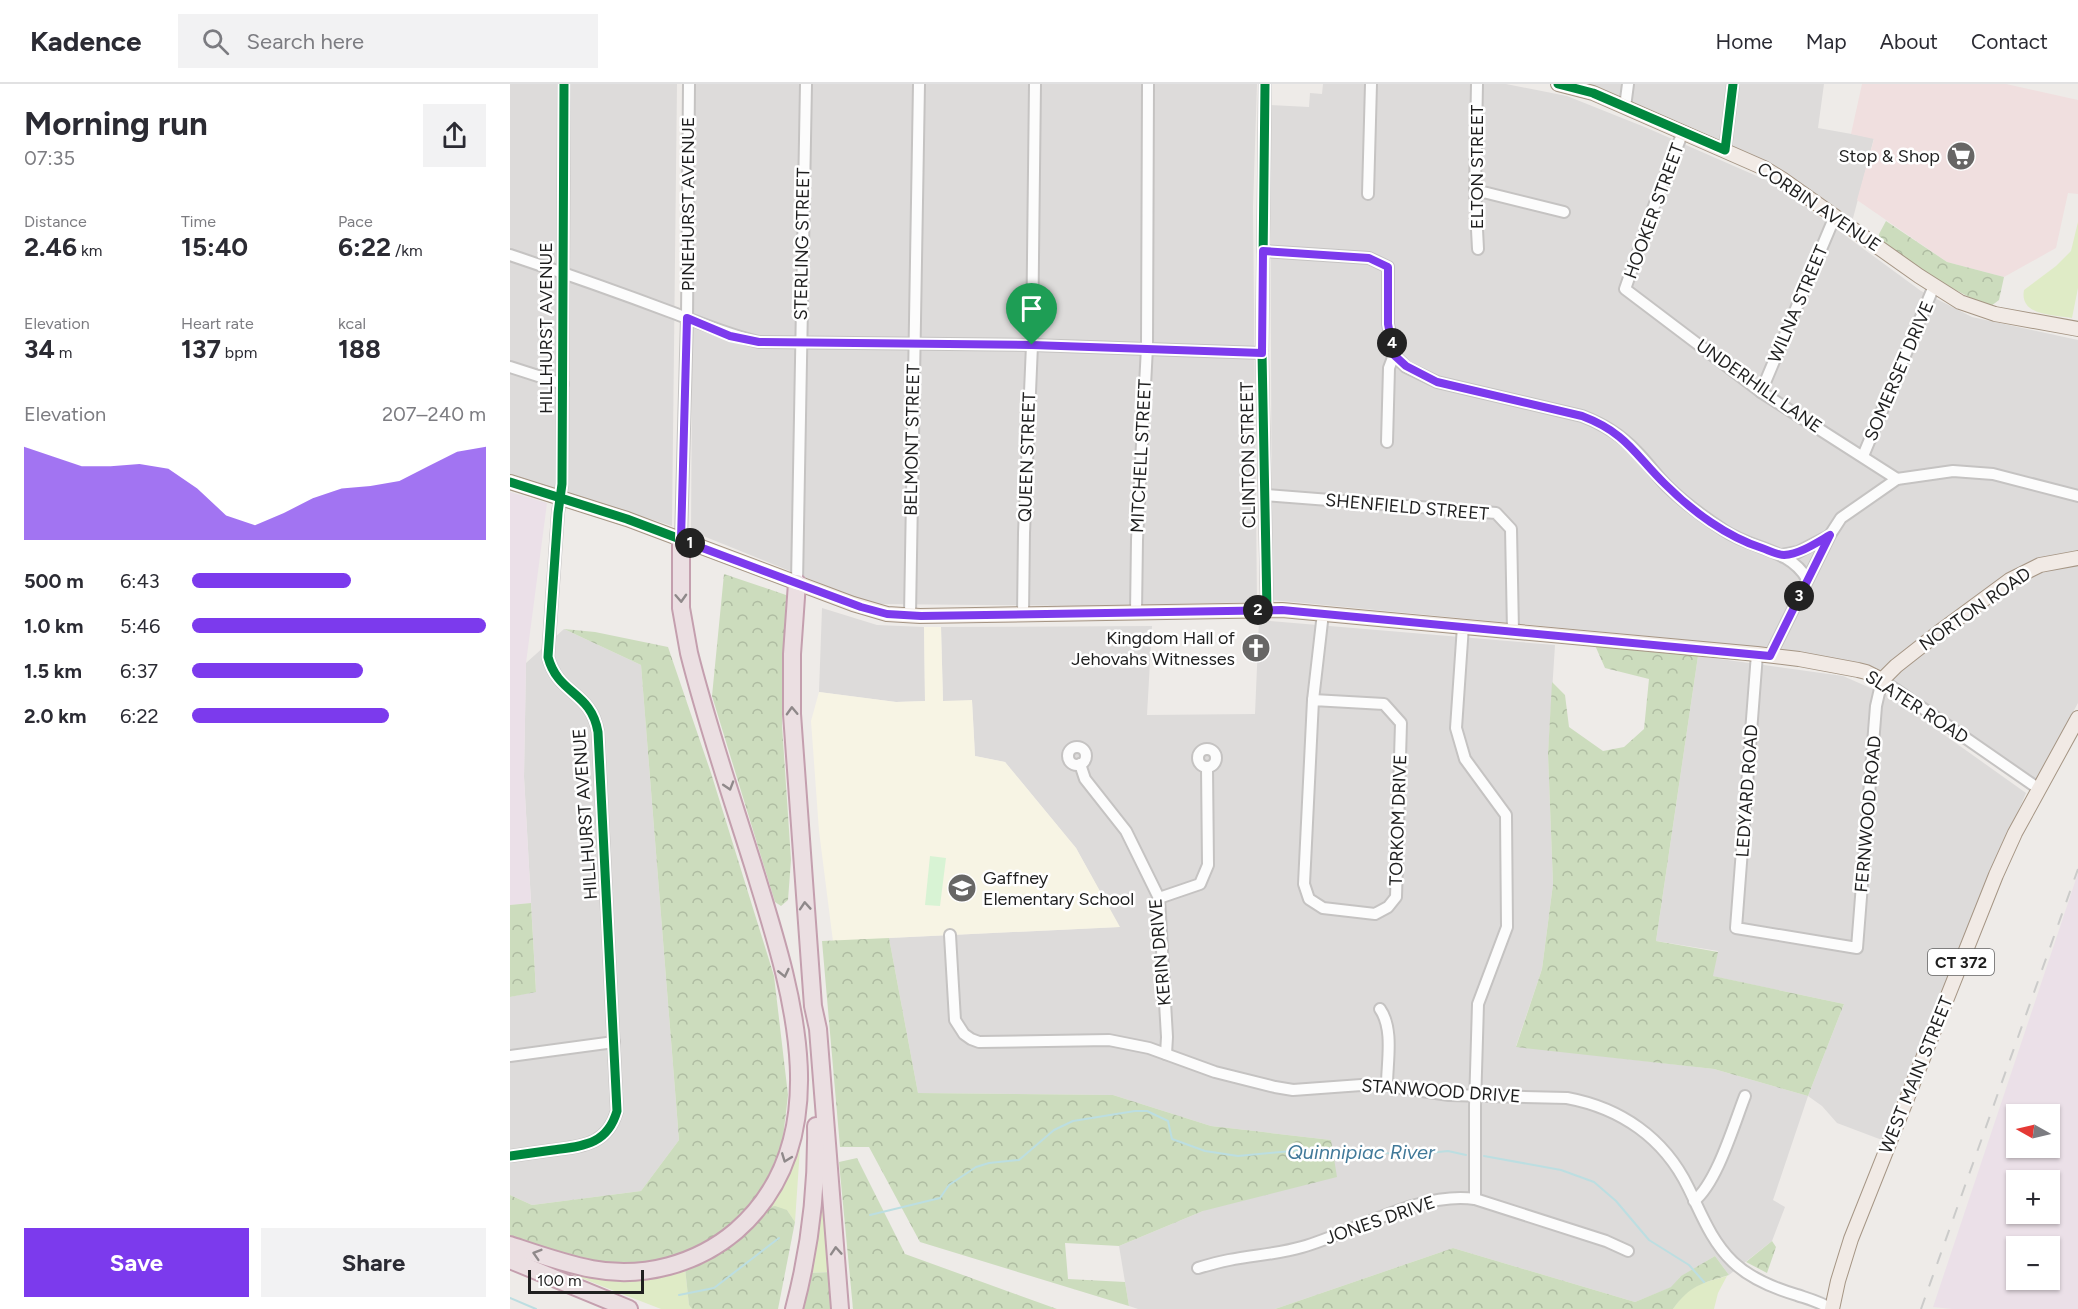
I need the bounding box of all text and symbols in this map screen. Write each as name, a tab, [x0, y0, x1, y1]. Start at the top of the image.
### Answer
search box	[178, 14, 598, 68]
text: Kadence	[30, 24, 142, 58]
icon: search	[199, 25, 232, 58]
text: Search here	[247, 28, 364, 55]
text: Home	[1716, 29, 1773, 54]
text: Map	[1806, 29, 1847, 54]
text: About	[1880, 29, 1938, 54]
text: Contact	[1971, 29, 2048, 54]
text: Morning run	[24, 104, 208, 143]
button: share	[423, 104, 486, 167]
street label: ELTON STREET	[1466, 105, 1488, 229]
street label: PINEHURST AVENUE	[677, 117, 699, 291]
street label: HOOKER STREET	[1619, 140, 1689, 282]
supermarket icon: Stop & Shop	[1945, 140, 1977, 172]
place label: Stop & Shop	[1838, 145, 1940, 167]
text: 07:35	[24, 146, 75, 170]
street label: CORBIN AVENUE	[1753, 158, 1885, 256]
street label: STERLING STREET	[790, 167, 814, 321]
text: Distance	[24, 212, 87, 231]
text: Time	[181, 212, 216, 231]
text: Pace	[338, 212, 373, 231]
text: 2.46	[24, 231, 77, 263]
text: 15:40	[181, 231, 248, 263]
text: 6:22	[338, 231, 391, 263]
text: km	[77, 241, 102, 260]
text: /km	[391, 241, 423, 260]
street label: HILLHURST AVENUE	[535, 242, 557, 414]
street label: WILNA STREET	[1763, 242, 1833, 366]
pin	[1006, 283, 1057, 345]
icon: arrive	[1015, 292, 1048, 325]
street label: SOMERSET DRIVE	[1860, 298, 1938, 444]
text: Elevation	[24, 314, 90, 333]
text: Heart rate	[181, 314, 254, 333]
text: kcal	[338, 314, 366, 333]
pin: 4	[1377, 328, 1407, 358]
text: 34	[24, 333, 55, 365]
text: 137	[181, 333, 221, 365]
text: 188	[338, 333, 381, 365]
text: 4	[1387, 333, 1397, 352]
street label: UNDERHILL LANE	[1692, 334, 1826, 438]
text: m	[55, 343, 73, 362]
text: bpm	[221, 343, 257, 362]
street label: BELMONT STREET	[900, 364, 924, 516]
street label: MITCHELL STREET	[1126, 379, 1156, 533]
street label: CLINTON STREET	[1236, 381, 1260, 529]
street label: QUEEN STREET	[1014, 392, 1040, 522]
text: Elevation	[24, 402, 106, 426]
text: 207–240 m	[382, 402, 486, 426]
street label: SHENFIELD STREET	[1324, 489, 1490, 525]
pin: 1	[675, 528, 705, 558]
text: 1	[687, 533, 693, 552]
street label: NORTON ROAD	[1915, 562, 2035, 656]
text: 500 m	[24, 569, 84, 593]
text: 6:43	[120, 569, 160, 593]
pin: 3	[1784, 581, 1814, 611]
text: 3	[1795, 586, 1803, 605]
one-way arrow	[674, 594, 687, 603]
pin: 2	[1243, 595, 1273, 625]
text: 2	[1253, 600, 1263, 619]
text: 1.0 km	[24, 614, 83, 638]
text: 5:46	[120, 614, 160, 638]
place label: Kingdom Hall of Jehovahs Witnesses	[1071, 627, 1235, 670]
church icon: Kingdom Hall of Jehovahs Witnesses	[1240, 632, 1272, 664]
text: 1.5 km	[24, 659, 82, 683]
text: 6:37	[120, 659, 158, 683]
street label: SLATER ROAD	[1861, 666, 1973, 748]
text: 2.0 km	[24, 704, 86, 728]
text: 6:22	[120, 704, 159, 728]
one-way arrow	[786, 707, 798, 716]
street label: LEDYARD ROAD	[1731, 724, 1763, 858]
street label: HILLHURST AVENUE	[568, 727, 602, 901]
street label: FERNWOOD ROAD	[1850, 735, 1886, 893]
street label: TORKOM DRIVE	[1385, 754, 1411, 886]
one-way arrow	[722, 780, 734, 791]
place label: Gaffney Elementary School	[983, 867, 1134, 910]
school or university icon: Gaffney Elementary School	[946, 872, 978, 904]
street label: KERIN DRIVE	[1144, 897, 1176, 1007]
one-way arrow	[799, 901, 812, 910]
road number: CT 372	[1928, 949, 1994, 975]
one-way arrow	[777, 968, 790, 978]
street label: WEST MAIN STREET	[1874, 993, 1958, 1157]
street label: STANWOOD DRIVE	[1361, 1074, 1521, 1108]
north arrow	[2006, 1104, 2060, 1158]
map controls	[2006, 1104, 2060, 1290]
water label: Quinnipiac River	[1287, 1140, 1436, 1164]
one-way arrow	[781, 1152, 793, 1163]
button: +	[2006, 1170, 2060, 1224]
street label: JONES DRIVE	[1322, 1191, 1438, 1249]
button: Save	[24, 1228, 249, 1297]
button: Share	[261, 1228, 486, 1297]
button: −	[2006, 1236, 2060, 1290]
one-way arrow	[830, 1246, 843, 1255]
one-way arrow	[532, 1248, 543, 1261]
scale bar	[528, 1267, 644, 1294]
text: 100 m	[537, 1271, 582, 1290]

